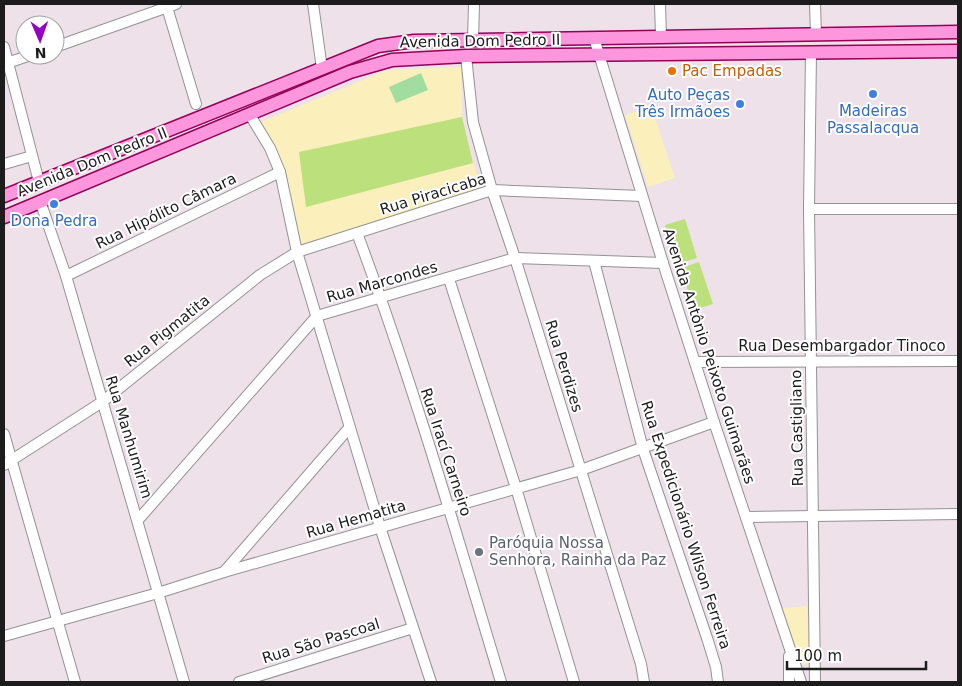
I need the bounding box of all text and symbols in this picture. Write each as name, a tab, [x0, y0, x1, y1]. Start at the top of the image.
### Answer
north arrow	[15, 15, 65, 65]
street label: Avenida Dom Pedro II	[400, 31, 560, 51]
text: N	[34, 45, 47, 61]
place label: Pac Empadas	[682, 62, 782, 80]
marker: Pac Empadas	[666, 65, 678, 77]
place label: Auto Peças Três Irmãoes	[634, 86, 730, 121]
marker: Madeiras Passalacqua	[867, 88, 879, 100]
marker: Auto Peças Três Irmãoes	[734, 98, 746, 110]
place label: Madeiras Passalacqua	[827, 102, 919, 137]
street label: Avenida Dom Pedro II	[14, 124, 170, 200]
street label: Rua Hipólito Câmara	[93, 169, 239, 253]
street label: Rua Piracicaba	[378, 169, 488, 219]
marker: Dona Pedra	[48, 198, 60, 210]
place label: Dona Pedra	[11, 212, 97, 230]
street label: Avenida Antônio Peixoto Guimarães	[659, 226, 759, 486]
street label: Rua Marcondes	[324, 257, 440, 306]
street label: Rua Pigmatita	[121, 291, 213, 371]
street label: Rua Perdizes	[541, 318, 587, 414]
street label: Rua Desembargador Tinoco	[738, 337, 946, 355]
street label: Rua Castigliano	[787, 370, 807, 486]
street label: Rua Manhumirim	[102, 373, 156, 501]
street label: Rua Irací Carneiro	[417, 386, 475, 518]
street label: Rua Expedicionário Wilson Ferreira	[637, 398, 735, 652]
street label: Rua Hematita	[304, 496, 408, 542]
place label: Paróquia Nossa Senhora, Rainha da Paz	[489, 534, 666, 569]
marker: Paróquia Nossa Senhora, Rainha da Paz	[473, 546, 485, 558]
street label: Rua São Pascoal	[260, 615, 382, 667]
scale bar	[787, 638, 926, 670]
text: 100 m	[794, 647, 842, 665]

